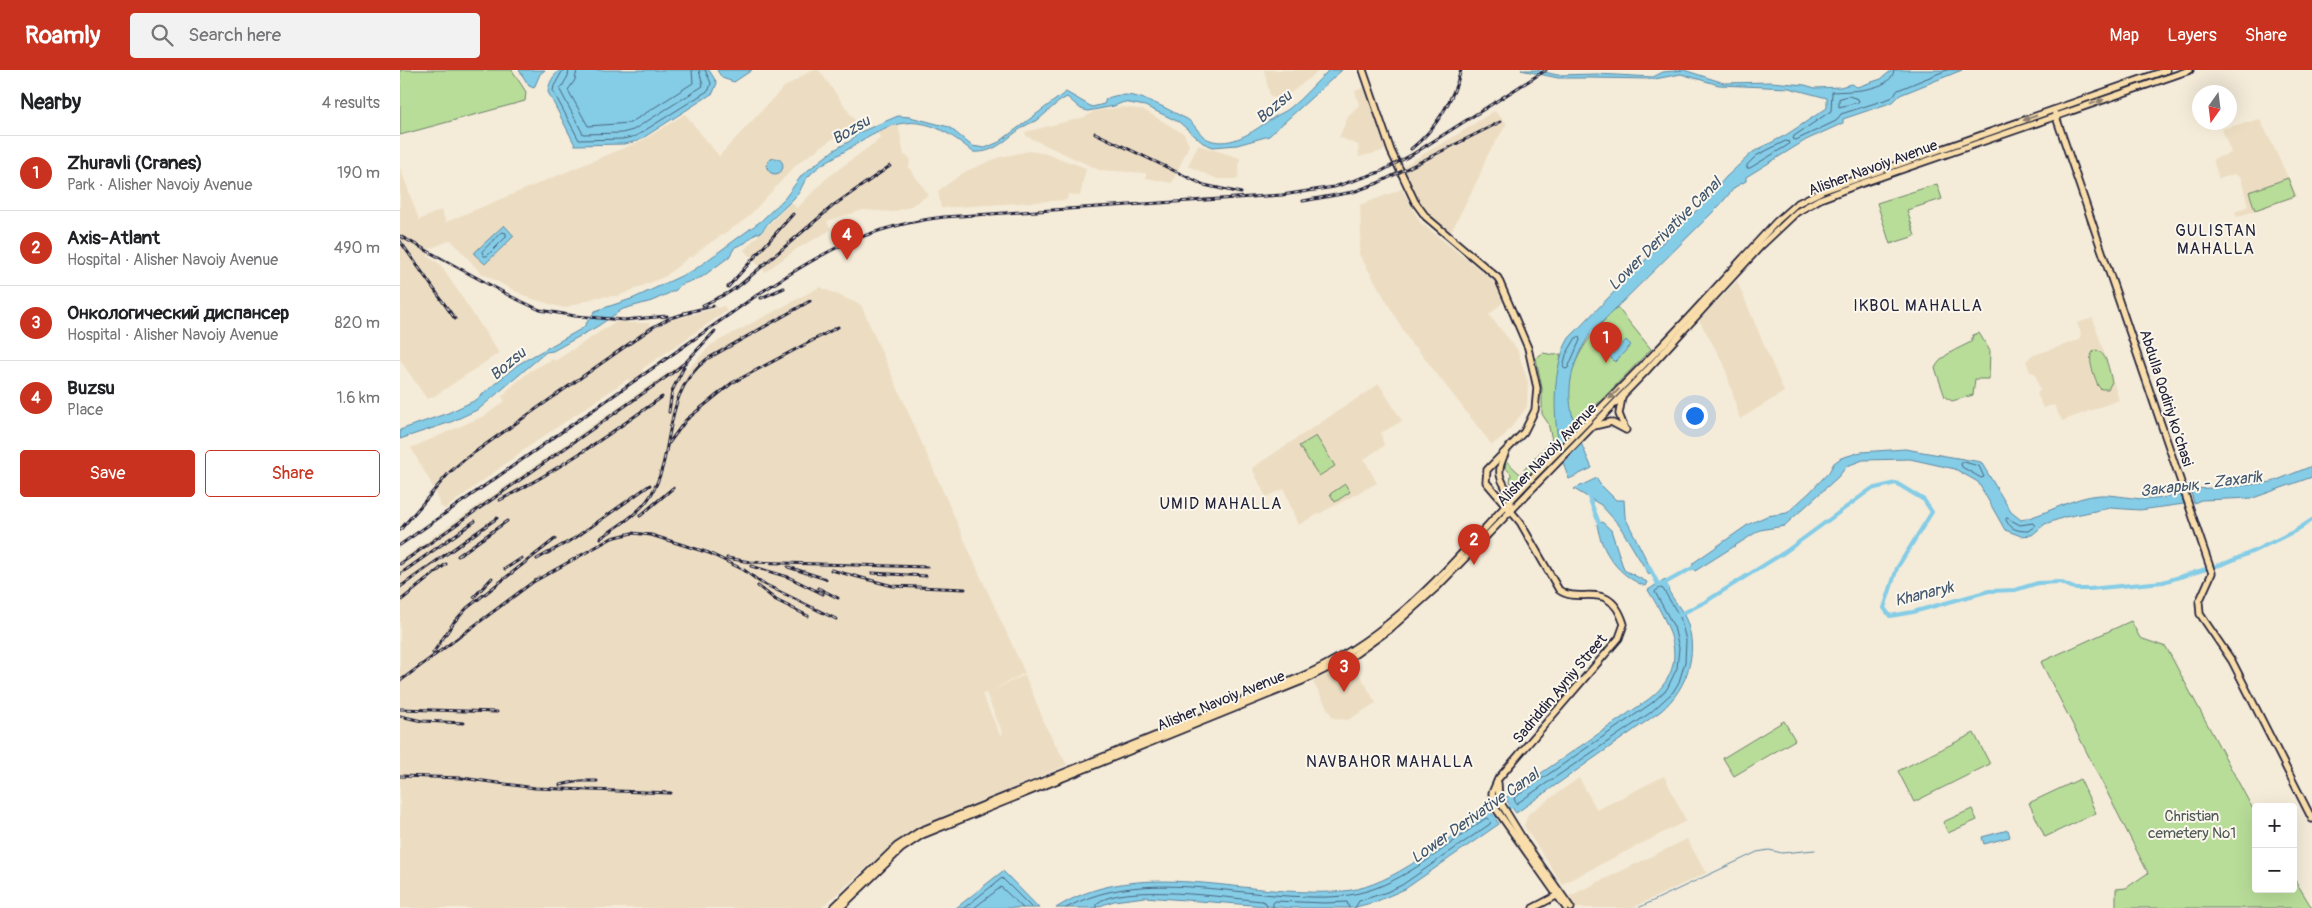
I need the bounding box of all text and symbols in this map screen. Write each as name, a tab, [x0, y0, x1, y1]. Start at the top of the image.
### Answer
search box	[130, 13, 480, 58]
text: Roamly	[25, 21, 100, 50]
icon: search	[148, 21, 176, 49]
text: Search here	[188, 23, 281, 47]
text: Map	[2110, 24, 2139, 47]
text: Layers	[2167, 24, 2217, 47]
text: Share	[2245, 24, 2287, 47]
north arrow	[2192, 85, 2237, 130]
water label: Bozsu	[1252, 86, 1297, 128]
text: Nearby	[20, 89, 81, 116]
text: 4 results	[322, 93, 380, 113]
one-way arrow	[2090, 98, 2105, 105]
water label: Bozsu	[828, 110, 874, 149]
one-way arrow	[2022, 115, 2037, 122]
street label: Alisher Navoiy Avenue	[1806, 136, 1941, 200]
text: Zhuravli (Cranes)	[67, 151, 203, 175]
text: 1	[33, 163, 39, 183]
text: 190 m	[337, 163, 380, 183]
water label: Lower Derivative Canal	[1604, 172, 1727, 295]
text: Park · Alisher Navoiy Avenue	[67, 175, 252, 195]
pin: 4	[831, 219, 863, 260]
district label: GULISTAN MAHALLA	[2175, 221, 2257, 259]
text: Axis-Atlant	[67, 226, 160, 250]
text: 2	[32, 238, 40, 258]
text: 490 m	[334, 238, 380, 258]
text: Hospital · Alisher Navoiy Avenue	[67, 250, 278, 270]
district label: IKBOL MAHALLA	[1853, 296, 1983, 316]
text: Онкологический диспансер	[67, 301, 289, 325]
text: 3	[32, 313, 40, 333]
text: 820 m	[334, 313, 380, 333]
pin: 1	[1590, 322, 1622, 363]
text: Hospital · Alisher Navoiy Avenue	[67, 325, 278, 345]
street label: Abdulla Qodiriy ko‘chasi	[2135, 327, 2197, 469]
water label: Bozsu	[486, 343, 531, 385]
text: Buzsu	[67, 376, 115, 400]
text: 4	[31, 388, 41, 408]
text: 1.6 km	[337, 388, 380, 408]
one-way arrow	[1608, 388, 1620, 400]
street label: Alisher Navoiy Avenue	[1493, 399, 1602, 511]
text: Place	[67, 400, 103, 420]
your location	[1682, 403, 1708, 429]
button: Save	[20, 450, 195, 497]
button: Share	[205, 450, 380, 497]
water label: Закарық - Zaxarik	[2139, 466, 2264, 501]
district label: UMID MAHALLA	[1160, 494, 1282, 514]
pin: 2	[1458, 524, 1490, 565]
water label: Khanaryk	[1893, 577, 1957, 611]
street label: Sadriddin Ayniy Street	[1509, 630, 1612, 748]
pin: 3	[1328, 651, 1360, 692]
street label: Alisher Navoiy Avenue	[1154, 666, 1288, 735]
district label: NAVBAHOR MAHALLA	[1306, 752, 1474, 772]
water label: Lower Derivative Canal	[1407, 763, 1545, 868]
map controls	[2252, 803, 2297, 893]
button: +	[2252, 803, 2297, 848]
park label: Christian cemetery №1	[2148, 807, 2236, 843]
button: −	[2252, 848, 2297, 893]

